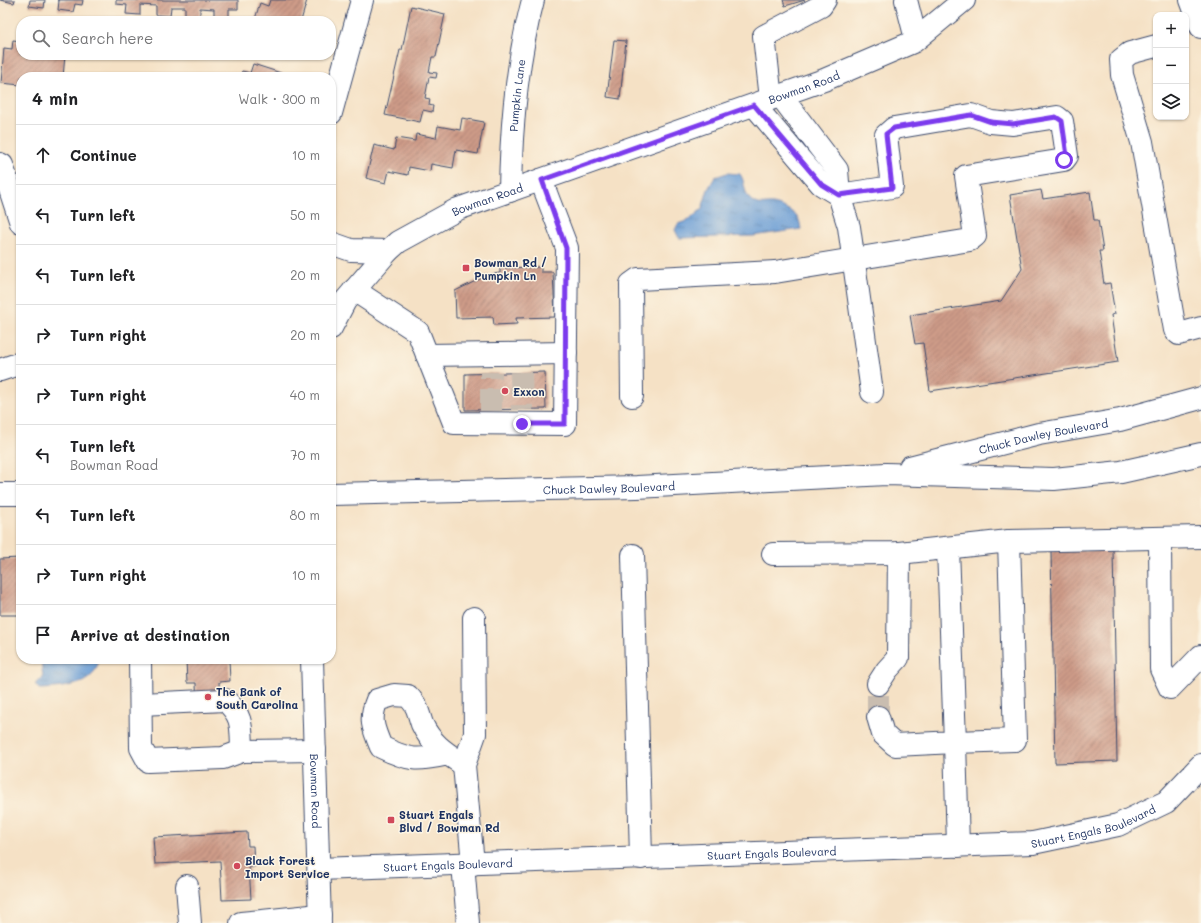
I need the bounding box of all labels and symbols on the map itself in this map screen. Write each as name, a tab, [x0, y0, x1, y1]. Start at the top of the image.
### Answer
street label: Pumpkin Lane	[505, 58, 528, 132]
street label: Bowman Road	[766, 67, 842, 107]
route start	[1055, 151, 1073, 169]
street label: Bowman Road	[449, 179, 525, 219]
place label: Bowman Rd / Pumpkin Ln	[474, 255, 547, 283]
marker: Bowman Rd / Pumpkin Ln	[461, 263, 471, 273]
place label: Exxon	[513, 384, 545, 399]
marker: Exxon	[500, 386, 510, 396]
route end	[513, 415, 531, 433]
street label: Chuck Dawley Boulevard	[977, 415, 1109, 457]
street label: Chuck Dawley Boulevard	[543, 478, 675, 497]
place label: The Bank of South Carolina	[216, 684, 298, 712]
marker: The Bank of South Carolina	[203, 692, 213, 702]
street label: Bowman Road	[307, 753, 325, 828]
street label: Stuart Engals Boulevard	[1029, 801, 1158, 851]
place label: Stuart Engals Blvd / Bowman Rd	[399, 807, 500, 835]
marker: Stuart Engals Blvd / Bowman Rd	[386, 815, 396, 825]
street label: Stuart Engals Boulevard	[707, 843, 837, 862]
place label: Black Forest Import Service	[245, 853, 330, 881]
street label: Stuart Engals Boulevard	[383, 854, 513, 874]
marker: Black Forest Import Service	[232, 861, 242, 871]

